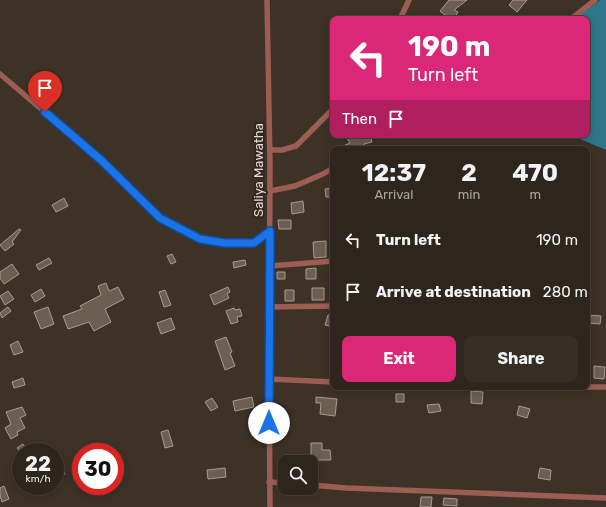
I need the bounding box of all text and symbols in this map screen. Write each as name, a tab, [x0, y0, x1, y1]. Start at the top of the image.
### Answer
text: 190 m	[408, 30, 491, 63]
icon: left	[342, 32, 394, 84]
text: Turn left	[408, 64, 478, 86]
pin	[28, 71, 62, 112]
icon: arrive	[34, 77, 56, 99]
icon: arrive	[385, 108, 407, 130]
text: Then	[342, 110, 377, 128]
street label: Saliya Mawatha	[251, 123, 266, 217]
text: 12:37	[362, 159, 426, 187]
text: 2	[461, 159, 477, 187]
text: 470	[512, 159, 558, 187]
text: Arrival	[374, 187, 413, 202]
text: min	[458, 187, 480, 202]
text: m	[529, 187, 541, 202]
icon: left	[342, 229, 364, 251]
text: Turn left	[376, 231, 441, 249]
text: 190 m	[536, 231, 578, 249]
icon: arrive	[342, 281, 364, 303]
text: Arrive at destination	[376, 283, 531, 301]
text: 280 m	[543, 283, 588, 301]
button: Exit	[342, 336, 456, 382]
button: Share	[464, 336, 578, 382]
position arrow	[248, 402, 290, 444]
speed limit sign: 30	[72, 443, 124, 495]
text: 22	[25, 452, 51, 476]
map controls	[278, 455, 318, 495]
button: search	[278, 455, 318, 495]
text: km/h	[26, 473, 50, 485]

